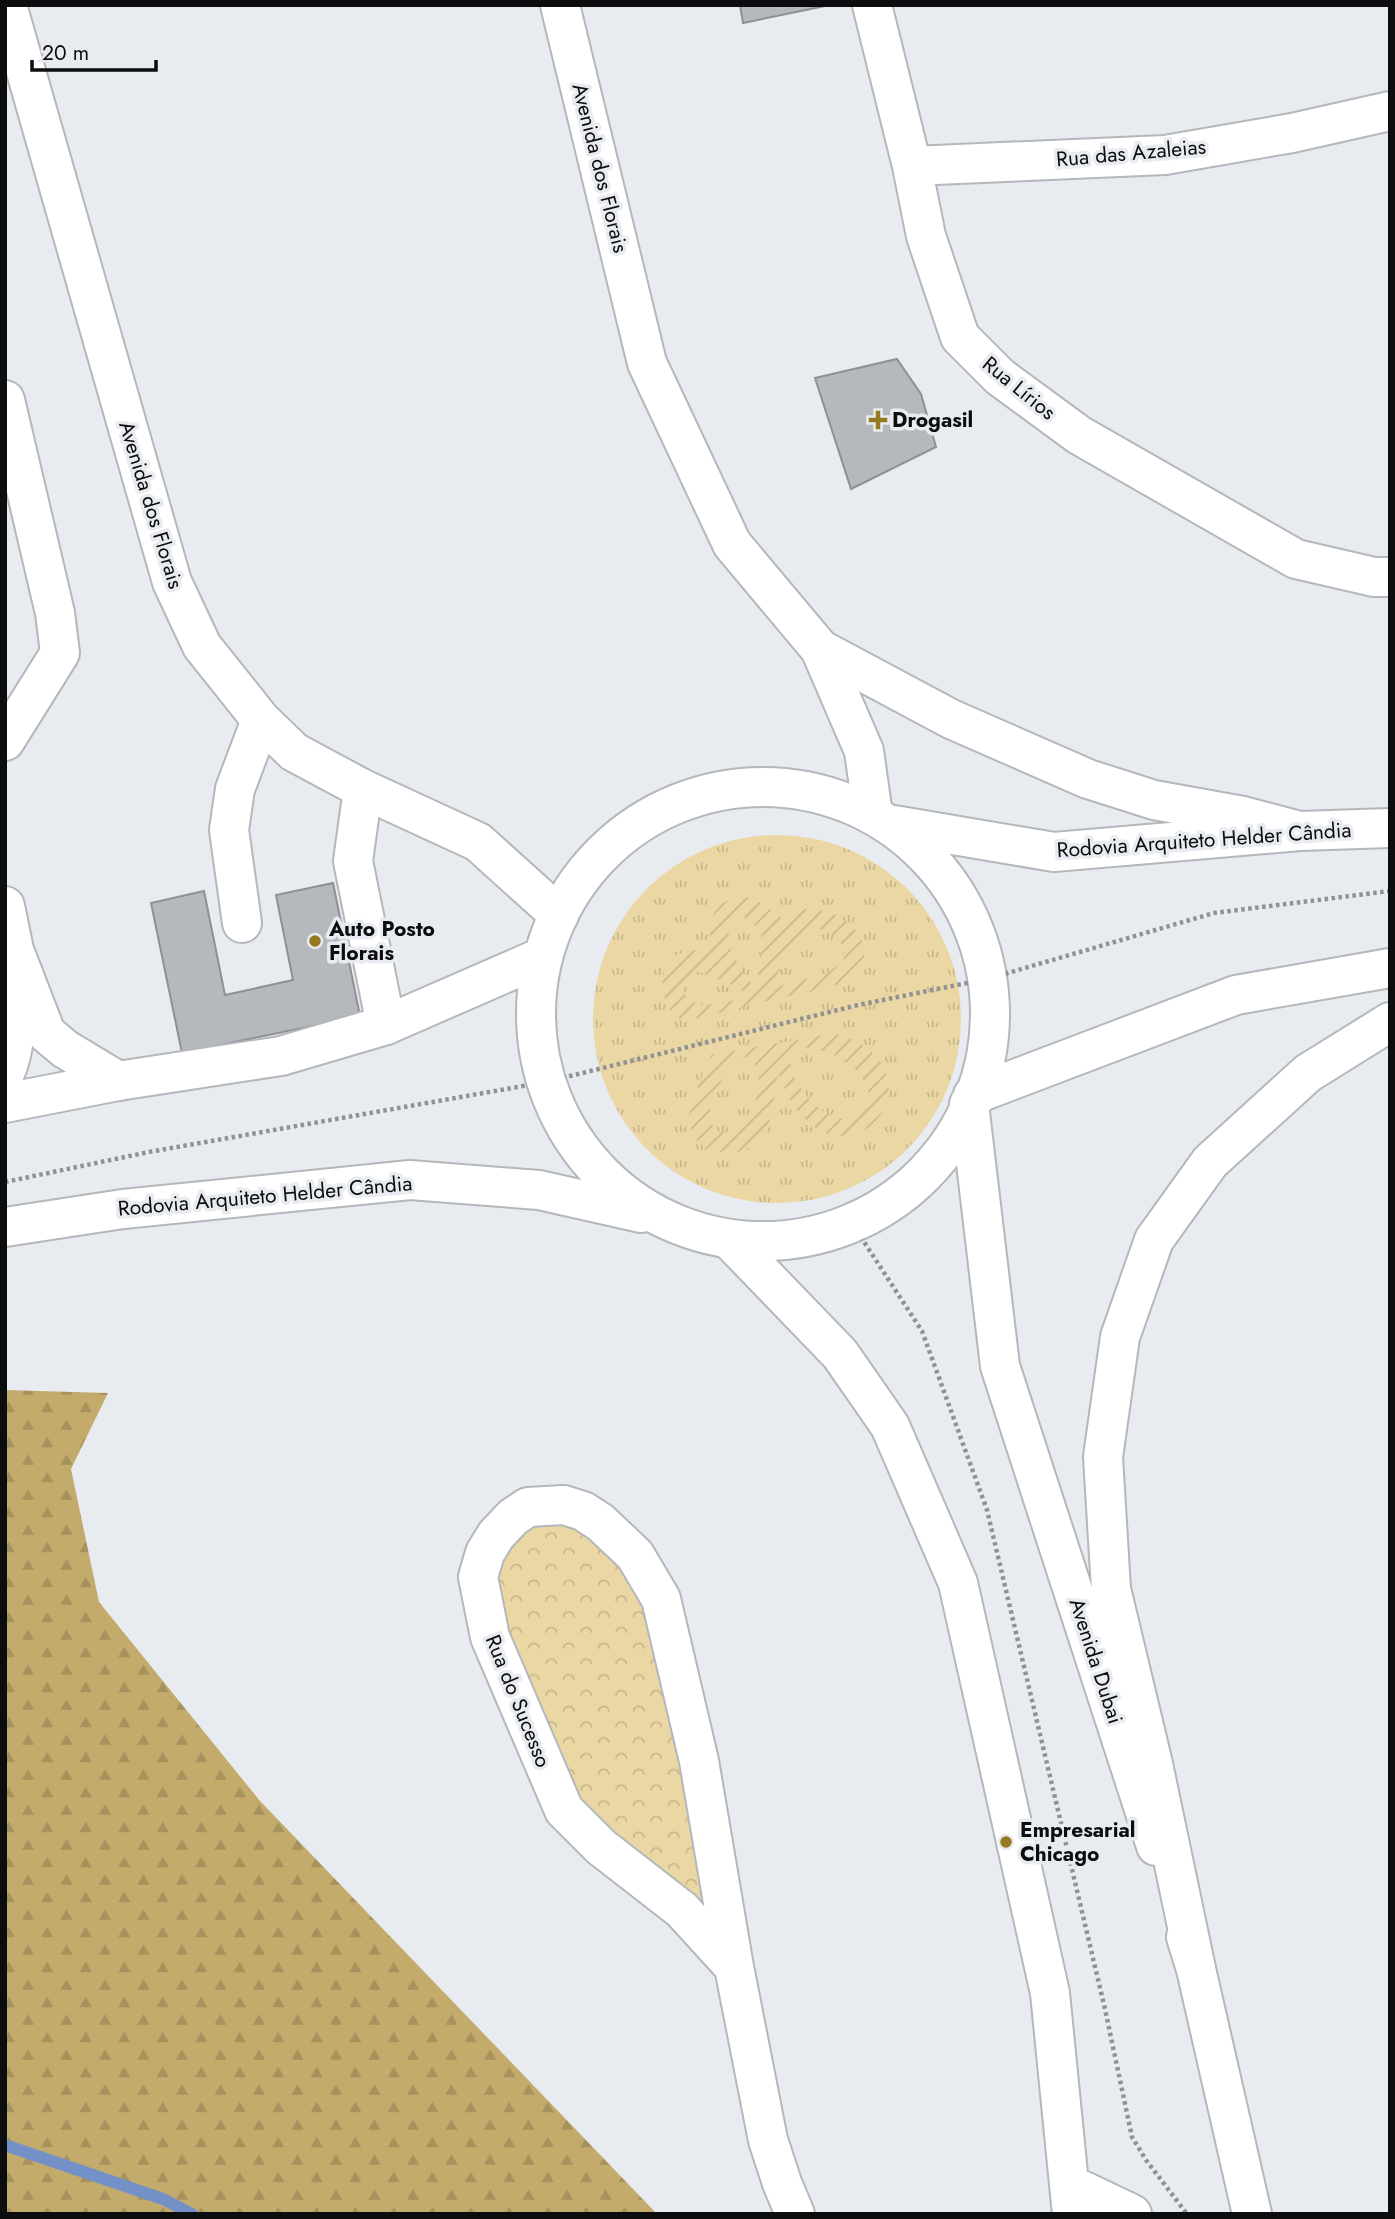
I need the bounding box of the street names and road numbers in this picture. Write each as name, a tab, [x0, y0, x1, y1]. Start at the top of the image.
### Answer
street label: Avenida dos Florais	[564, 80, 636, 256]
street label: Rua das Azaleias	[1055, 132, 1207, 174]
street label: Rua Lírios	[976, 349, 1062, 427]
street label: Avenida dos Florais	[111, 418, 191, 592]
street label: Rodovia Arquiteto Helder Cândia	[1056, 815, 1352, 865]
street label: Rodovia Arquiteto Helder Cândia	[117, 1168, 413, 1224]
street label: Avenida Dubai	[1062, 1594, 1130, 1728]
street label: Rua do Sucesso	[478, 1630, 558, 1772]

